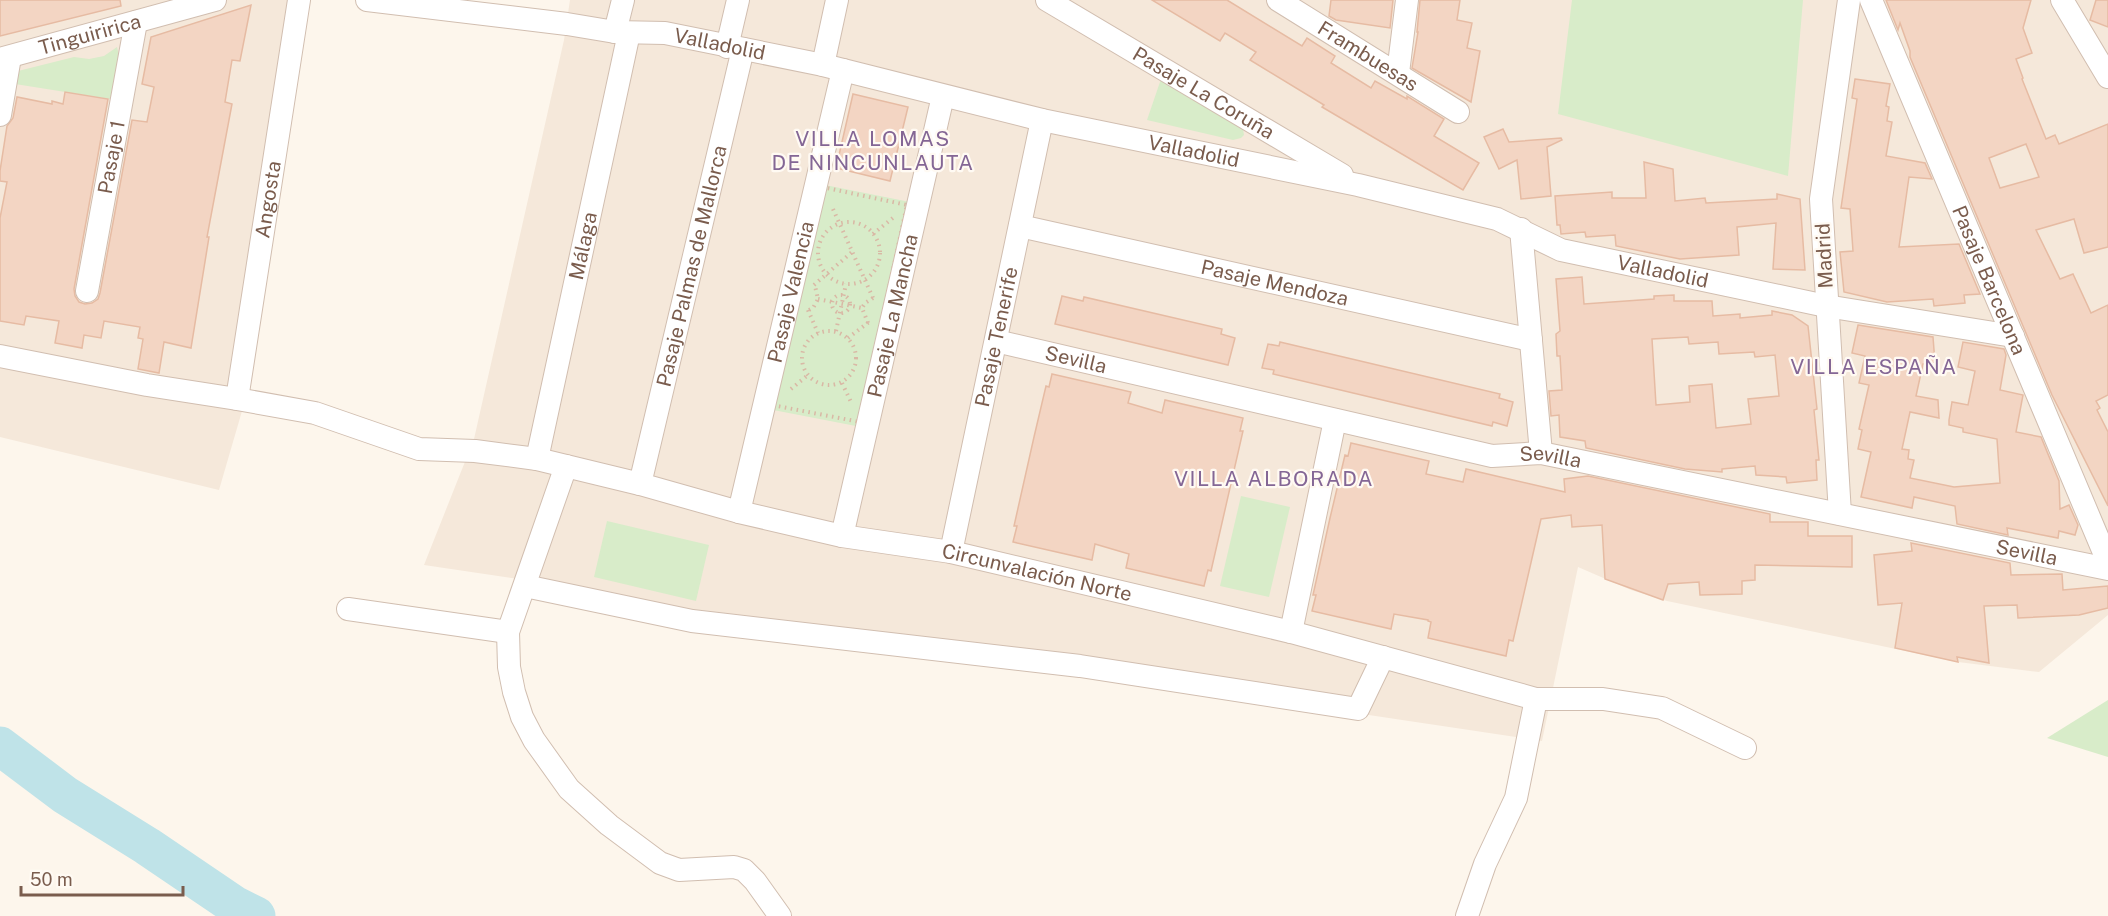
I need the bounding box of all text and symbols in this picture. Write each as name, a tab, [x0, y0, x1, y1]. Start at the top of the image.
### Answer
street label: Tinguiririca	[36, 9, 144, 60]
street label: Frambuesas	[1313, 16, 1423, 96]
street label: Valladolid	[672, 23, 768, 65]
street label: Pasaje La Coruña	[1128, 42, 1279, 144]
street label: Pasaje 1	[93, 119, 130, 196]
district label: VILLA LOMAS DE NINCUNLAUTA	[771, 126, 975, 175]
street label: Valladolid	[1146, 130, 1241, 172]
street label: Pasaje Palmas de Mallorca	[651, 143, 732, 389]
street label: Angosta	[250, 159, 286, 240]
street label: Pasaje Barcelona	[1947, 202, 2031, 358]
street label: Málaga	[564, 210, 602, 282]
street label: Pasaje Valencia	[763, 219, 819, 365]
street label: Madrid	[1810, 223, 1838, 289]
street label: Pasaje La Mancha	[862, 232, 923, 400]
street label: Valladolid	[1615, 250, 1711, 293]
street label: Pasaje Mendoza	[1199, 255, 1351, 311]
street label: Pasaje Tenerife	[970, 264, 1023, 409]
street label: Sevilla	[1043, 341, 1109, 378]
district label: VILLA ESPAÑA	[1790, 354, 1958, 379]
street label: Sevilla	[1519, 441, 1584, 473]
district label: VILLA ALBORADA	[1174, 466, 1374, 491]
street label: Sevilla	[1994, 534, 2060, 570]
street label: Circunvalación Norte	[941, 539, 1134, 606]
scale bar	[21, 859, 183, 897]
text: 50 m	[30, 869, 73, 890]

